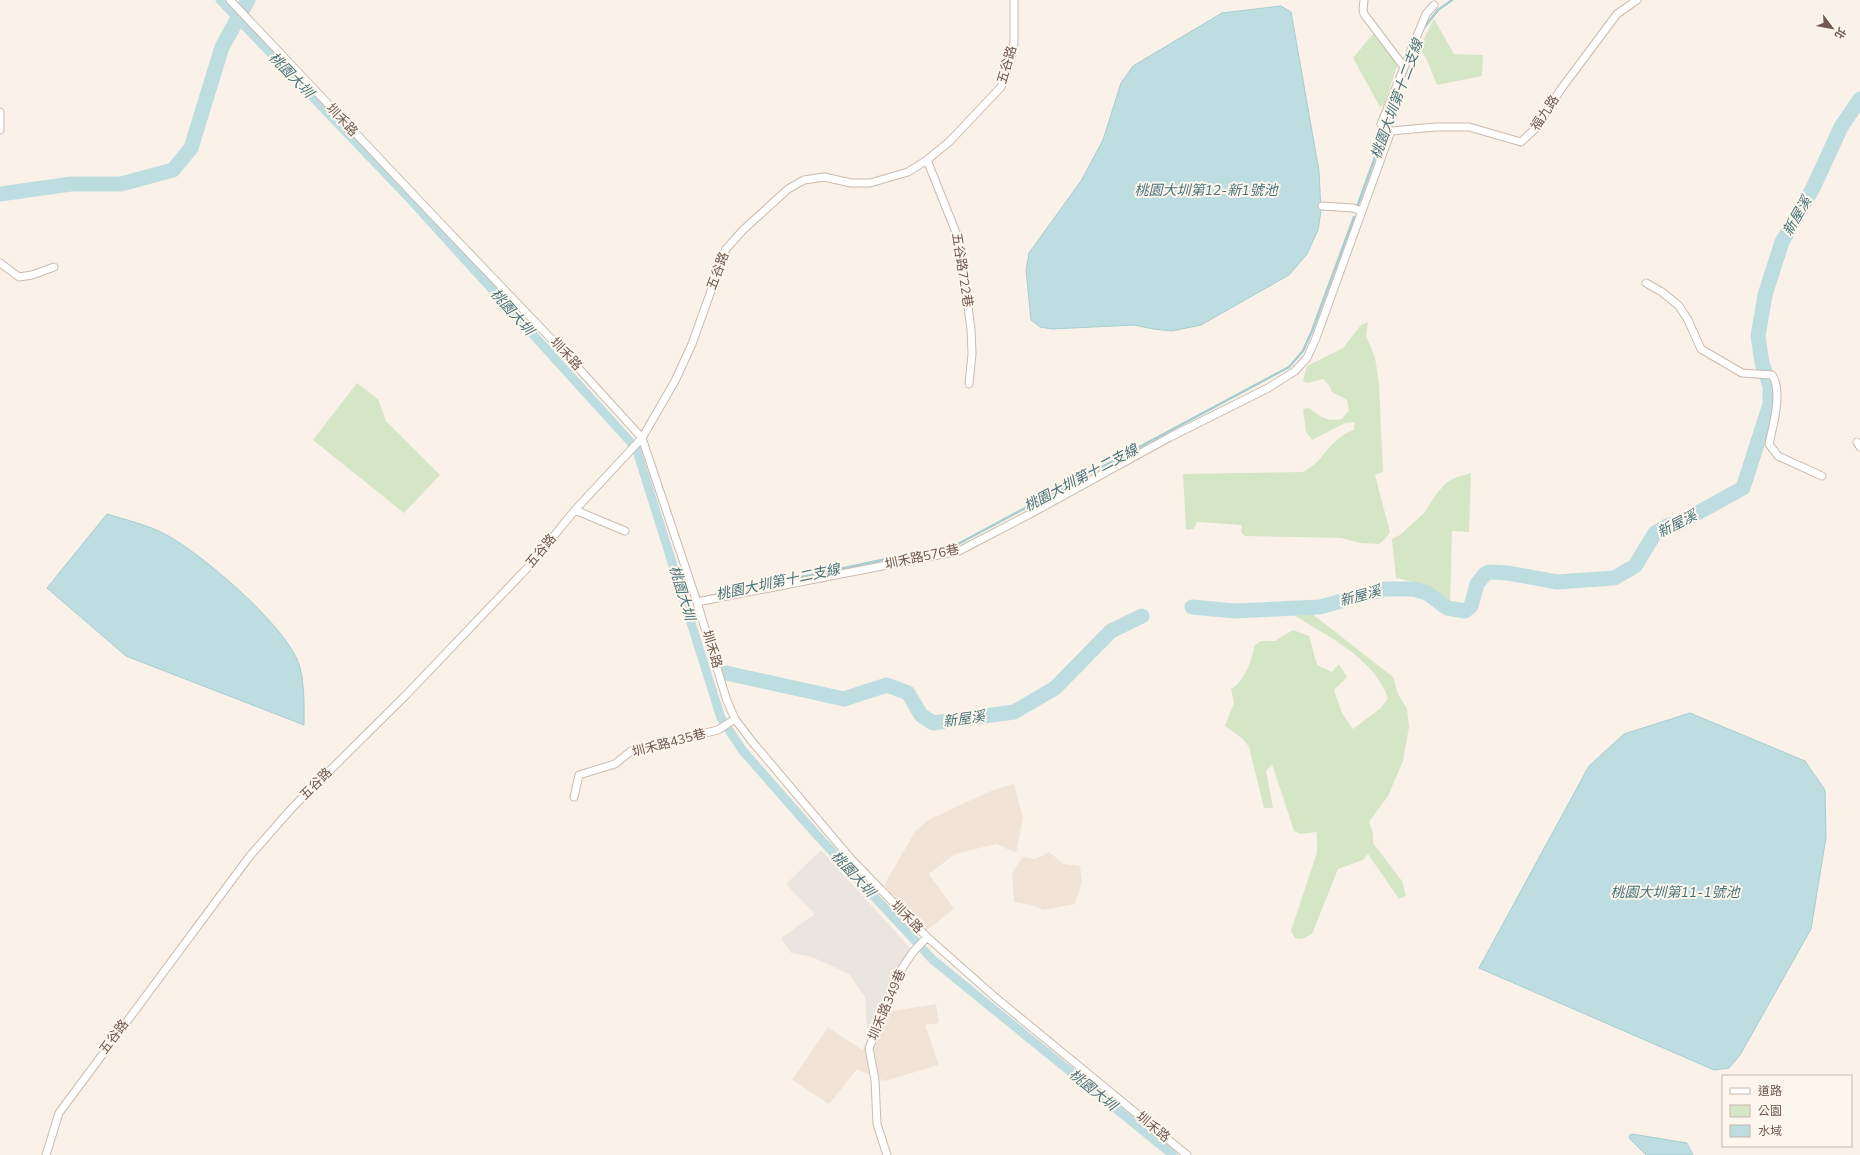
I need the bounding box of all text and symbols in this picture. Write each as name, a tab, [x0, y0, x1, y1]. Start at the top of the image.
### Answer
north arrow	[1812, 8, 1852, 48]
text: 北	[1831, 24, 1849, 42]
water label: 桃園大圳第十二支線	[1367, 35, 1428, 161]
street label: 五谷路	[993, 44, 1021, 86]
water label: 桃園大圳	[265, 48, 319, 103]
street label: 福九路	[1527, 92, 1563, 134]
street label: 圳禾路	[322, 100, 362, 140]
water label: 桃園大圳第12-新1號池	[1134, 181, 1280, 200]
water label: 新屋溪	[1778, 191, 1817, 239]
street label: 五谷路722巷	[947, 231, 977, 309]
street label: 五谷路	[703, 250, 733, 292]
water label: 桃園大圳	[486, 285, 539, 341]
street label: 圳禾路	[546, 334, 586, 374]
water label: 桃園大圳第十二支線	[1021, 439, 1143, 516]
water label: 新屋溪	[1654, 505, 1702, 542]
street label: 五谷路	[522, 530, 560, 572]
street label: 圳禾路576巷	[883, 540, 961, 574]
water label: 桃園大圳第十二支線	[714, 559, 844, 604]
water label: 桃園大圳	[665, 563, 700, 624]
water label: 新屋溪	[1337, 581, 1385, 611]
street label: 圳禾路	[698, 628, 726, 670]
water label: 新屋溪	[942, 706, 988, 731]
street label: 圳禾路435巷	[630, 725, 708, 761]
street label: 五谷路	[296, 764, 336, 804]
water label: 桃園大圳	[827, 847, 880, 902]
water label: 桃園大圳第11-1號池	[1610, 883, 1742, 902]
street label: 圳禾路	[887, 897, 927, 937]
street label: 圳禾路349巷	[864, 967, 910, 1043]
street label: 五谷路	[95, 1016, 133, 1058]
water label: 桃園大圳	[1065, 1065, 1122, 1116]
legend	[1722, 1075, 1852, 1147]
text: 道路	[1758, 1083, 1782, 1099]
text: 公園	[1758, 1103, 1782, 1119]
street label: 圳禾路	[1132, 1108, 1174, 1146]
text: 水域	[1758, 1123, 1782, 1139]

